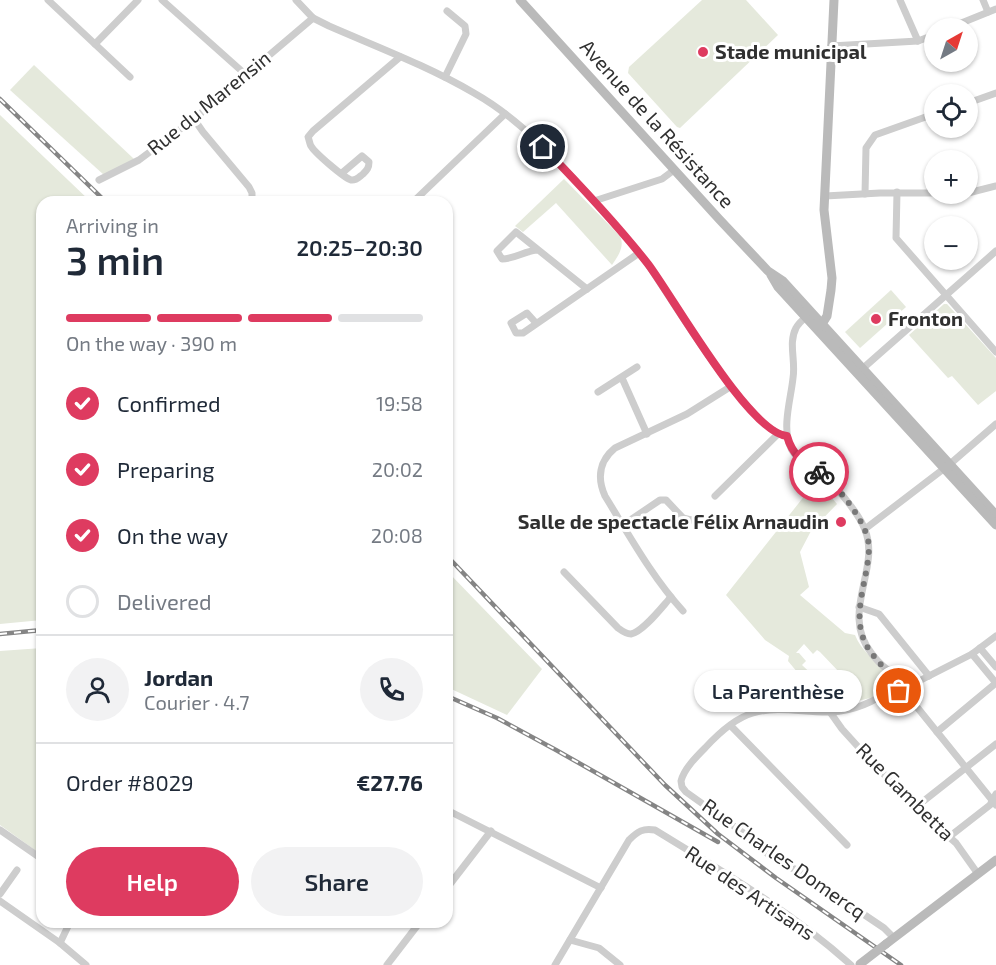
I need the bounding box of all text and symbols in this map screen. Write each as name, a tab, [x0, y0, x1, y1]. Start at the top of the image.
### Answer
north arrow	[924, 18, 978, 72]
map controls	[924, 18, 978, 270]
street label: Avenue de la Résistance	[576, 34, 740, 213]
place label: Stade municipal	[715, 39, 867, 63]
street label: Rue du Marensin	[142, 45, 275, 159]
marker: Stade municipal	[696, 45, 710, 59]
button: locate	[924, 84, 978, 138]
pin	[517, 121, 568, 172]
icon: home	[526, 130, 559, 163]
button: +	[924, 150, 978, 204]
text: Arriving in	[66, 213, 159, 237]
button: −	[924, 216, 978, 270]
text: 20:25–20:30	[296, 234, 423, 260]
text: 3 min	[66, 236, 164, 283]
place label: Fronton	[888, 306, 963, 330]
marker: Fronton	[869, 312, 883, 326]
text: On the way · 390 m	[66, 331, 237, 355]
icon: check	[66, 387, 99, 420]
text: Confirmed	[117, 390, 221, 416]
text: 19:58	[376, 391, 423, 415]
courier	[789, 442, 849, 502]
icon: check	[66, 453, 99, 486]
text: Preparing	[117, 456, 215, 482]
icon: bike	[803, 456, 836, 489]
text: 20:02	[372, 457, 423, 481]
place label: Salle de spectacle Félix Arnaudin	[518, 509, 829, 533]
marker: Salle de spectacle Félix Arnaudin	[834, 515, 848, 529]
icon: check	[66, 519, 99, 552]
text: On the way	[117, 522, 228, 548]
text: 20:08	[371, 523, 423, 547]
text: Delivered	[117, 588, 212, 614]
button: person	[66, 658, 129, 721]
button: phone	[360, 658, 423, 721]
text: Jordan	[144, 664, 213, 690]
pin	[873, 665, 924, 716]
callout: La Parenthèse	[695, 670, 863, 712]
icon: bag	[882, 674, 915, 707]
text: La Parenthèse	[712, 679, 844, 703]
text: Courier · 4.7	[144, 690, 250, 714]
street label: Rue Gambetta	[852, 737, 960, 845]
text: Order #8029	[66, 769, 194, 795]
text: €27.76	[356, 769, 423, 795]
street label: Rue Charles Domercq	[698, 793, 871, 924]
street label: Rue des Artisans	[681, 840, 820, 944]
button: Help	[66, 847, 239, 916]
button: Share	[251, 847, 423, 916]

